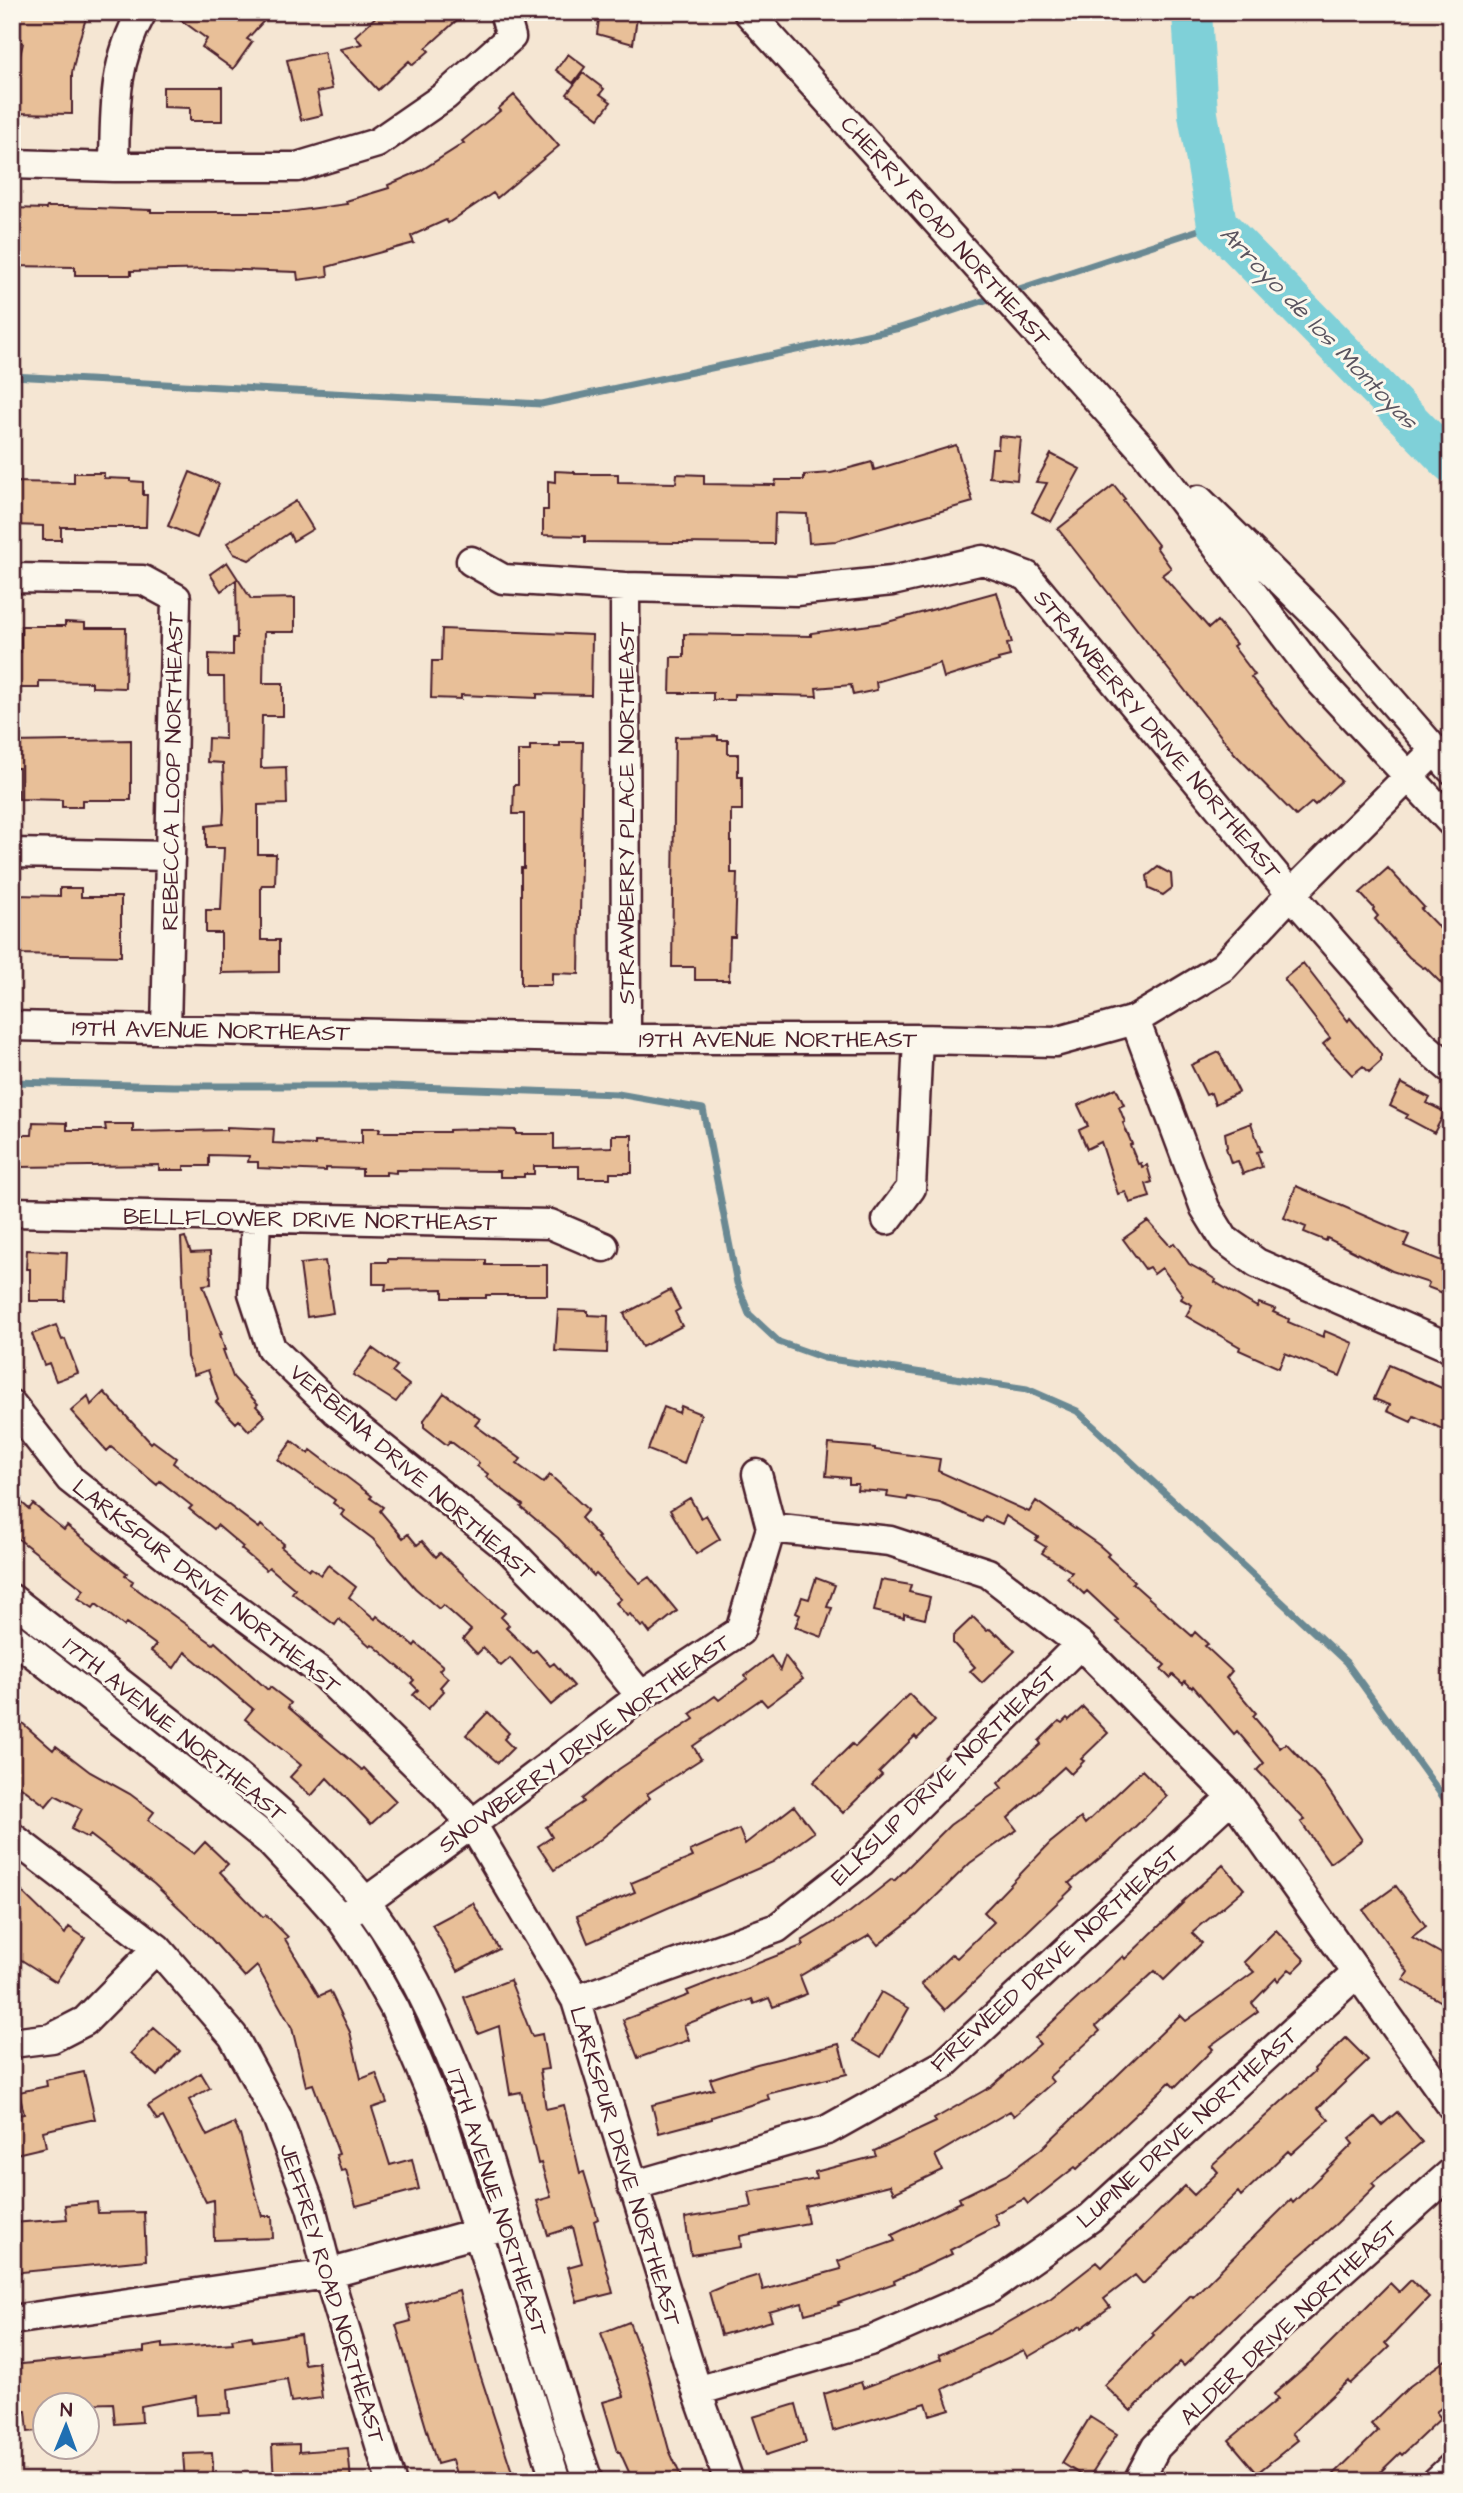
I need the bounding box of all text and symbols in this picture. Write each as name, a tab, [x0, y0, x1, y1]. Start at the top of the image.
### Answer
street label: CHERRY ROAD NORTHEAST	[833, 109, 1058, 355]
water label: Arroyo de los Montoyas	[1212, 218, 1426, 439]
street label: STRAWBERRY DRIVE NORTHEAST	[1026, 583, 1289, 887]
street label: REBECCA LOOP NORTHEAST	[154, 611, 192, 931]
street label: STRAWBERRY PLACE NORTHEAST	[611, 621, 643, 1004]
street label: 19TH AVENUE NORTHEAST	[72, 1013, 351, 1049]
street label: 19TH AVENUE NORTHEAST	[639, 1024, 918, 1056]
street label: BELLFLOWER DRIVE NORTHEAST	[123, 1201, 498, 1239]
street label: VERBENA DRIVE NORTHEAST	[282, 1357, 543, 1589]
street label: LARKSPUR DRIVE NORTHEAST	[65, 1472, 348, 1702]
street label: SNOWBERRY DRIVE NORTHEAST	[432, 1626, 738, 1861]
street label: 17TH AVENUE NORTHEAST	[56, 1629, 294, 1831]
street label: ELKSLIP DRIVE NORTHEAST	[824, 1658, 1066, 1893]
street label: FIREWEED DRIVE NORTHEAST	[924, 1837, 1188, 2080]
street label: LARKSPUR DRIVE NORTHEAST	[561, 2002, 689, 2331]
street label: LUPINE DRIVE NORTHEAST	[1070, 2019, 1306, 2236]
street label: 17TH AVENUE NORTHEAST	[439, 2064, 556, 2341]
street label: JEFFREY ROAD NORTHEAST	[271, 2140, 393, 2448]
street label: ALDER DRIVE NORTHEAST	[1173, 2212, 1407, 2433]
north arrow	[32, 2392, 102, 2462]
text: N	[60, 2397, 73, 2424]

